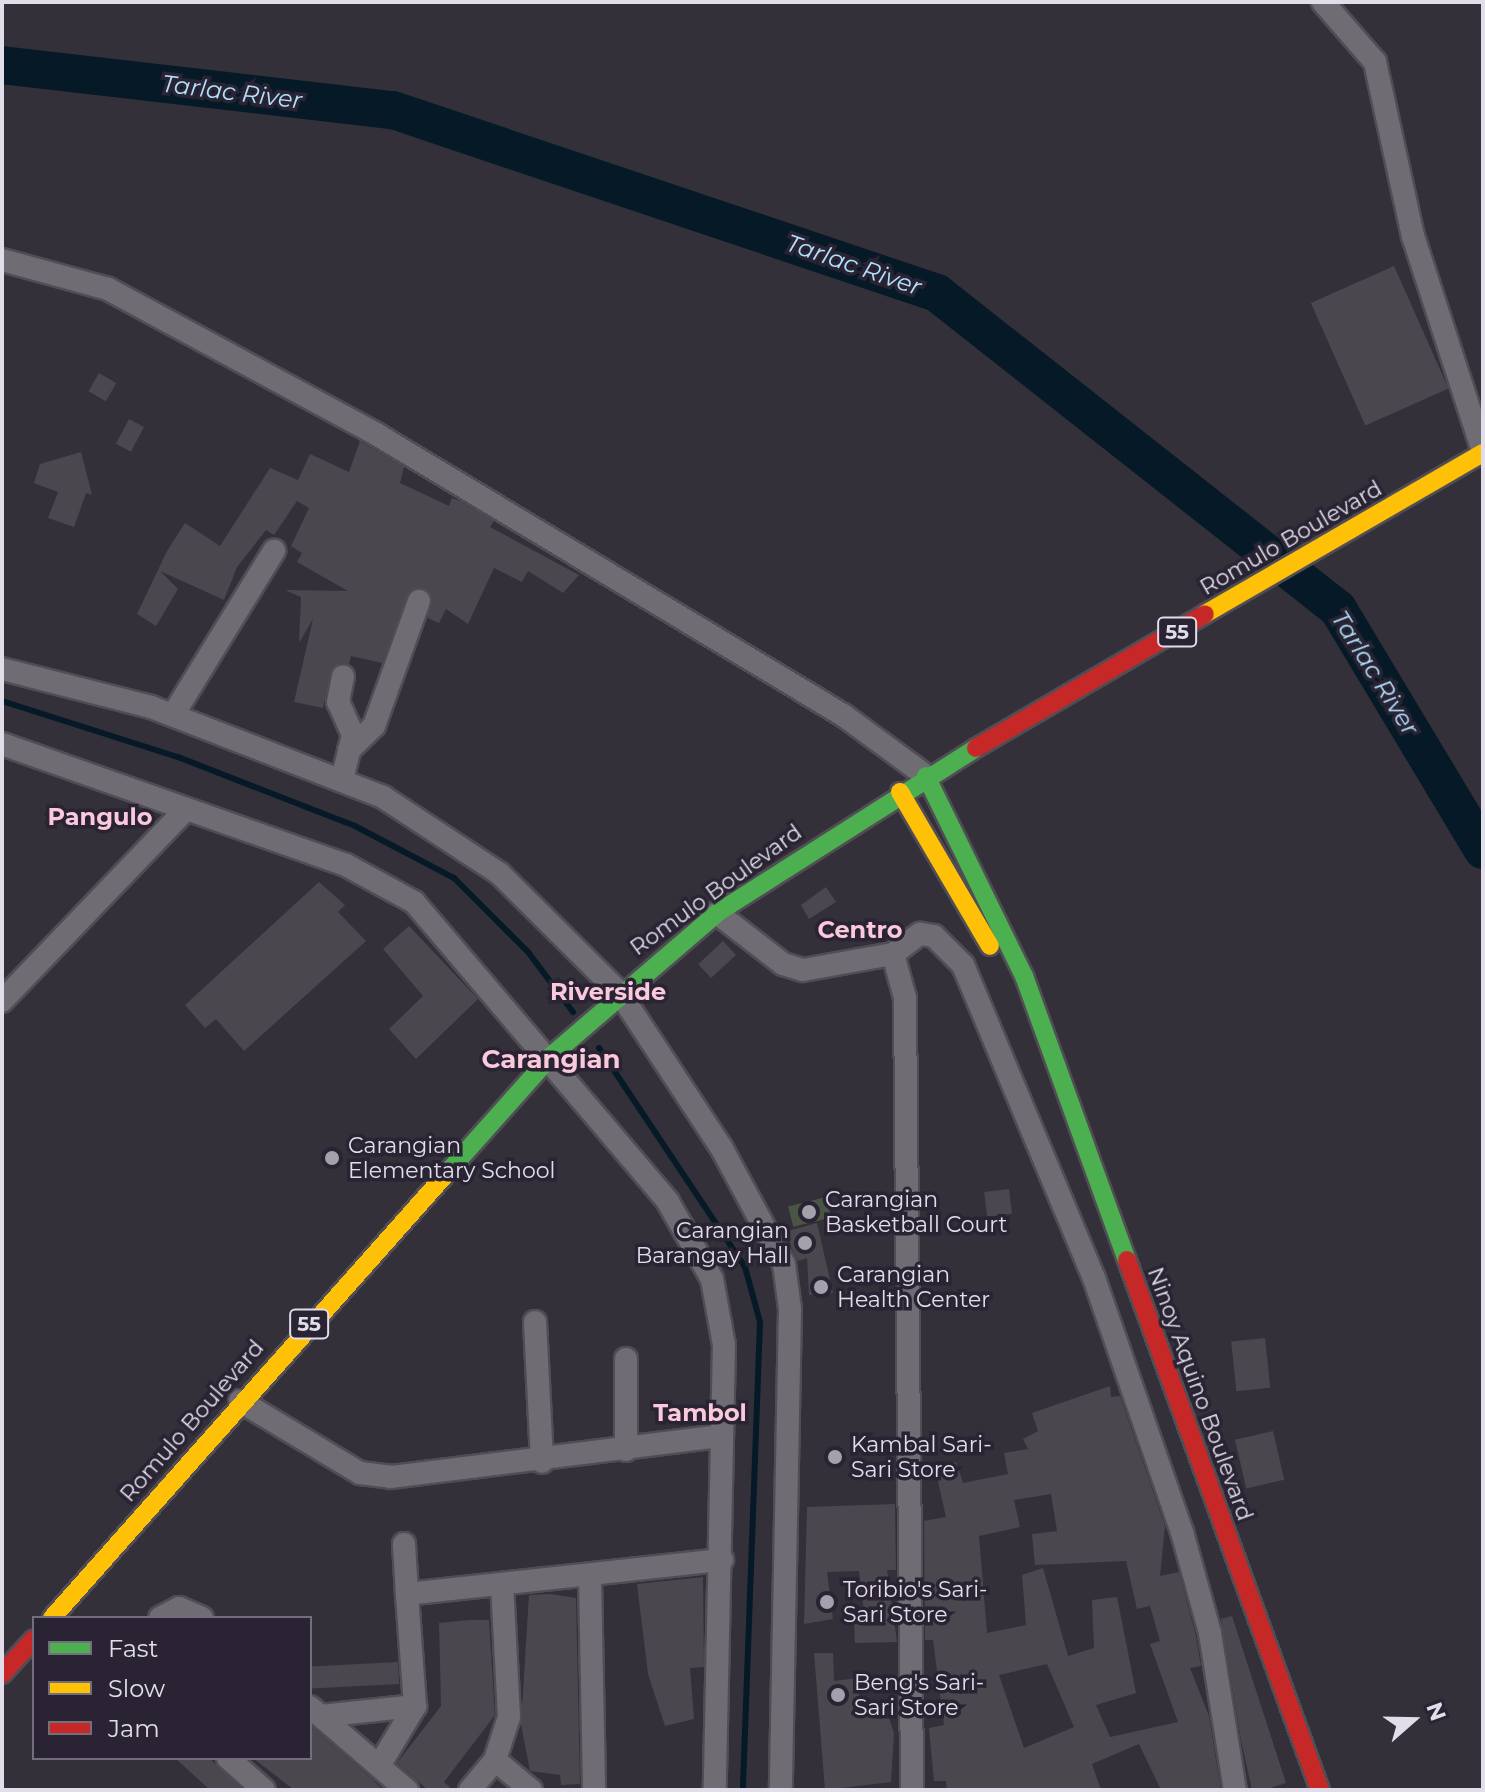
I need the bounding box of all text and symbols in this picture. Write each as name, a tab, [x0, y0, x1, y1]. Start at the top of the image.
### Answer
water label: Tarlac River	[160, 69, 304, 115]
water label: Tarlac River	[783, 228, 925, 302]
street label: Romulo Boulevard	[1195, 475, 1387, 601]
water label: Tarlac River	[1325, 605, 1425, 741]
road number: 55	[1157, 616, 1197, 648]
district label: Pangulo	[48, 803, 152, 831]
street label: Romulo Boulevard	[625, 819, 807, 961]
district label: Centro	[818, 916, 902, 944]
district label: Riverside	[550, 978, 666, 1006]
district label: Carangian	[481, 1044, 621, 1076]
place label: Carangian Elementary School	[348, 1132, 555, 1184]
marker: Carangian Elementary School	[323, 1149, 341, 1167]
place label: Carangian Basketball Court	[825, 1186, 1007, 1238]
marker: Carangian Basketball Court	[800, 1203, 818, 1221]
place label: Carangian Barangay Hall	[636, 1217, 789, 1268]
marker: Carangian Barangay Hall	[796, 1234, 814, 1252]
place label: Carangian Health Center	[837, 1261, 990, 1312]
street label: Ninoy Aquino Boulevard	[1142, 1264, 1258, 1524]
marker: Carangian Health Center	[812, 1278, 830, 1296]
road number: 55	[289, 1308, 329, 1340]
street label: Romulo Boulevard	[115, 1335, 269, 1507]
district label: Tambol	[653, 1399, 747, 1427]
place label: Kambal Sari- Sari Store	[851, 1431, 992, 1482]
marker: Kambal Sari- Sari Store	[826, 1448, 844, 1466]
place label: Toribio's Sari- Sari Store	[843, 1576, 988, 1628]
marker: Toribio's Sari- Sari Store	[818, 1593, 836, 1611]
legend	[32, 1616, 312, 1760]
text: Fast	[108, 1634, 158, 1663]
place label: Beng's Sari- Sari Store	[854, 1669, 984, 1720]
text: Slow	[108, 1674, 165, 1703]
north arrow	[1373, 1680, 1453, 1760]
marker: Beng's Sari- Sari Store	[829, 1686, 847, 1704]
text: N	[1420, 1699, 1452, 1725]
text: Jam	[108, 1714, 160, 1743]

